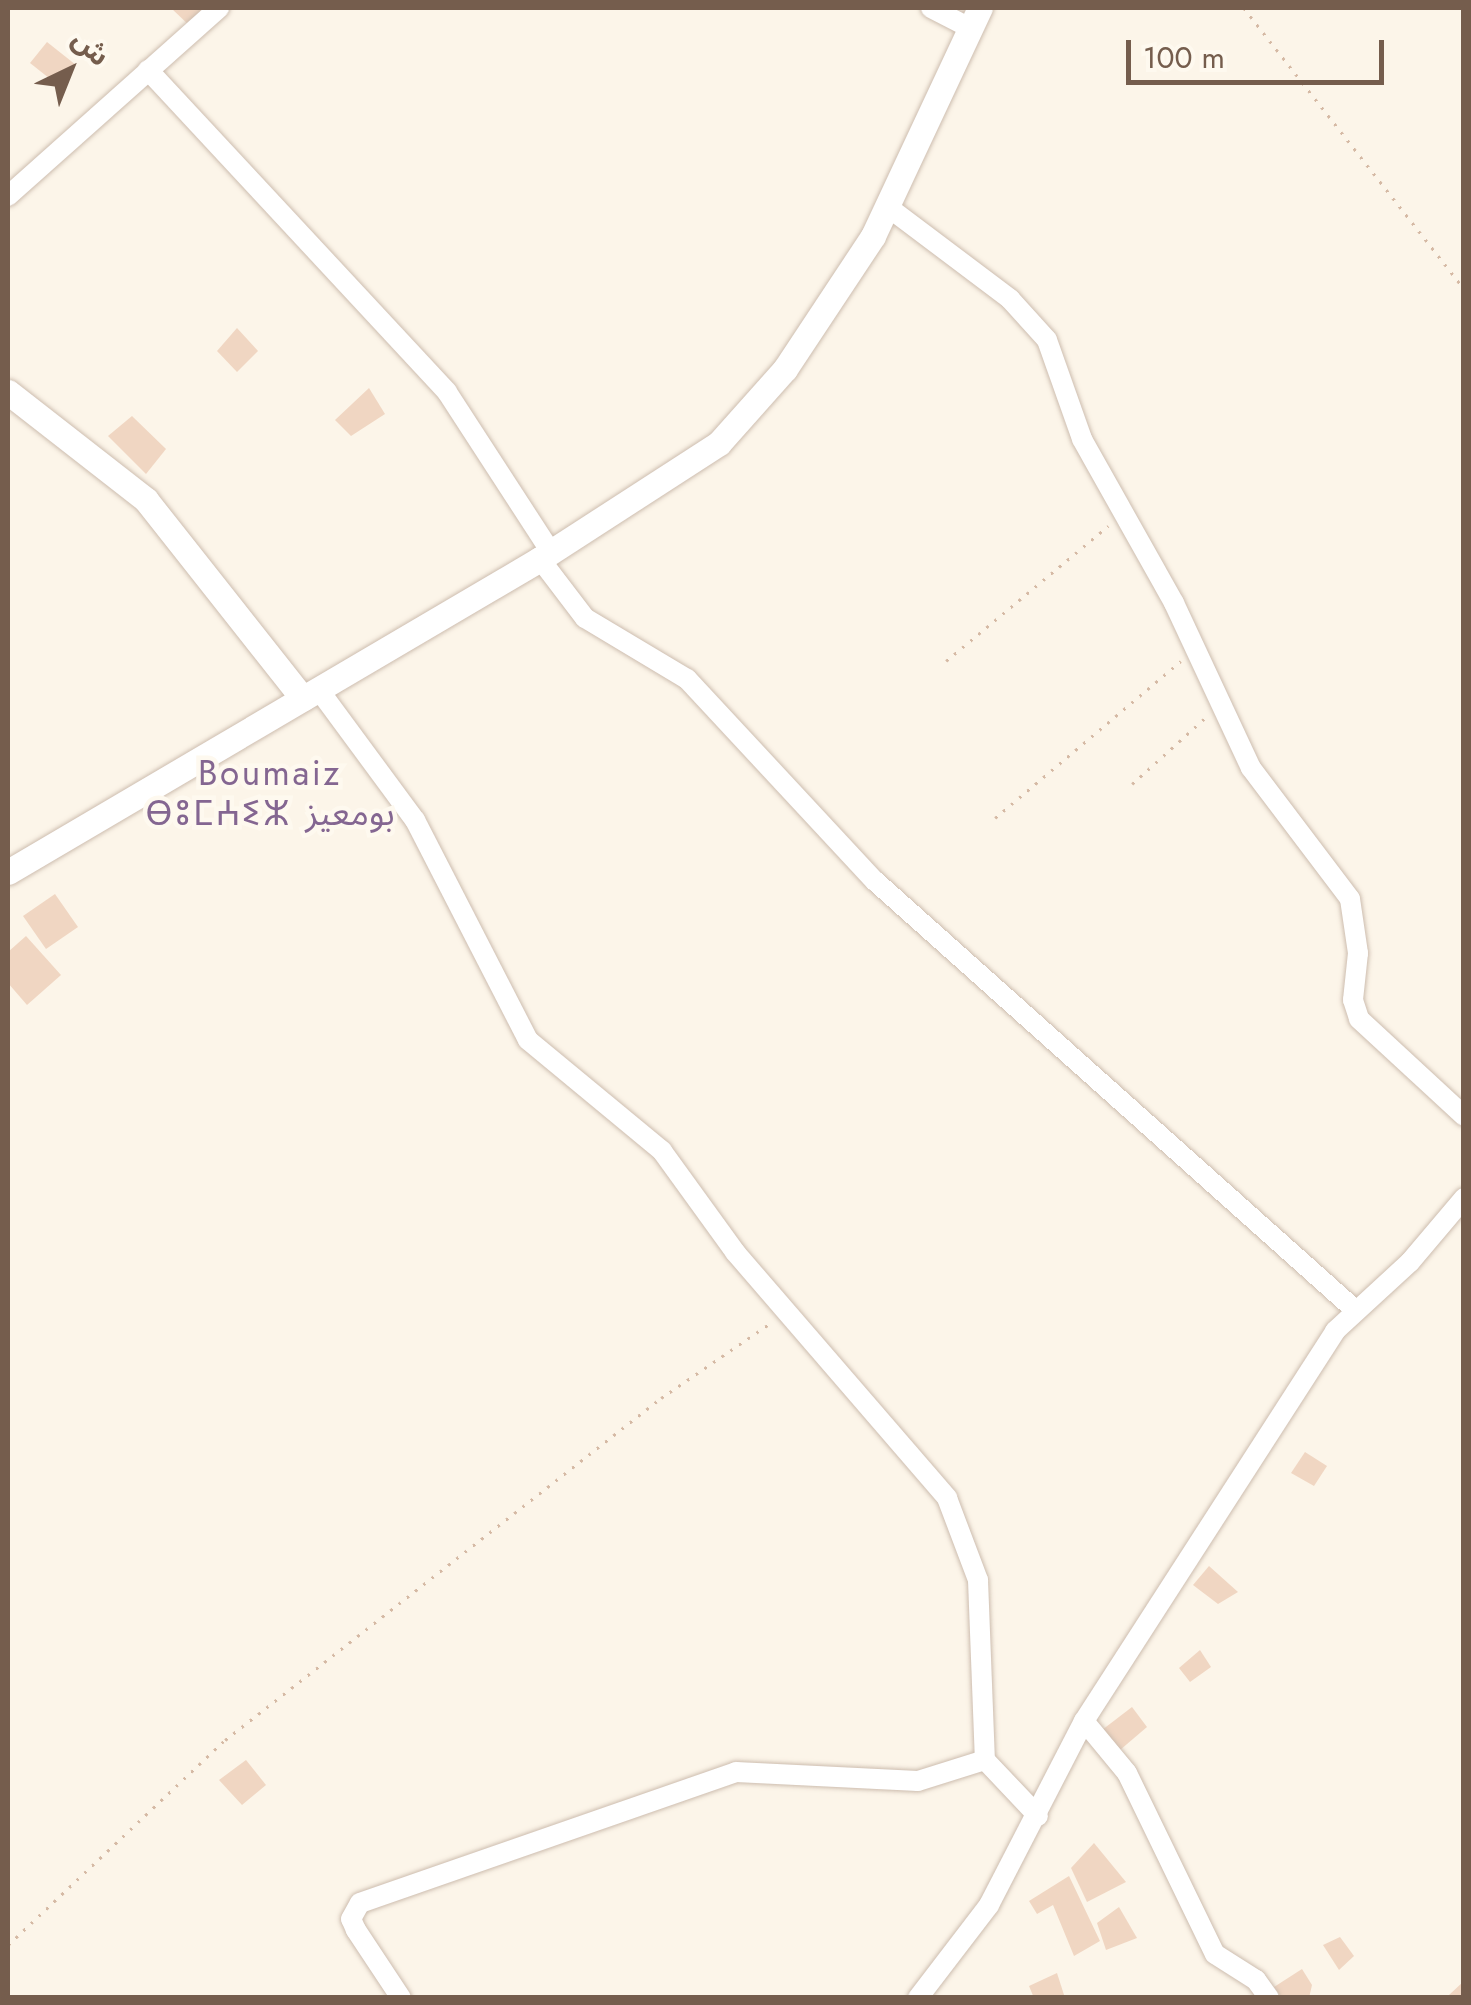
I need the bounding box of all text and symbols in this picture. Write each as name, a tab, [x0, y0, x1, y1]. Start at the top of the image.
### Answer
north arrow	[20, 20, 120, 120]
text: ش	[63, 20, 119, 76]
scale bar	[1131, 20, 1388, 82]
text: 100 m	[1143, 36, 1225, 79]
district label: Boumaiz ⴱⵓⵎⵄⵉⵣ بومعيز	[154, 752, 386, 834]

